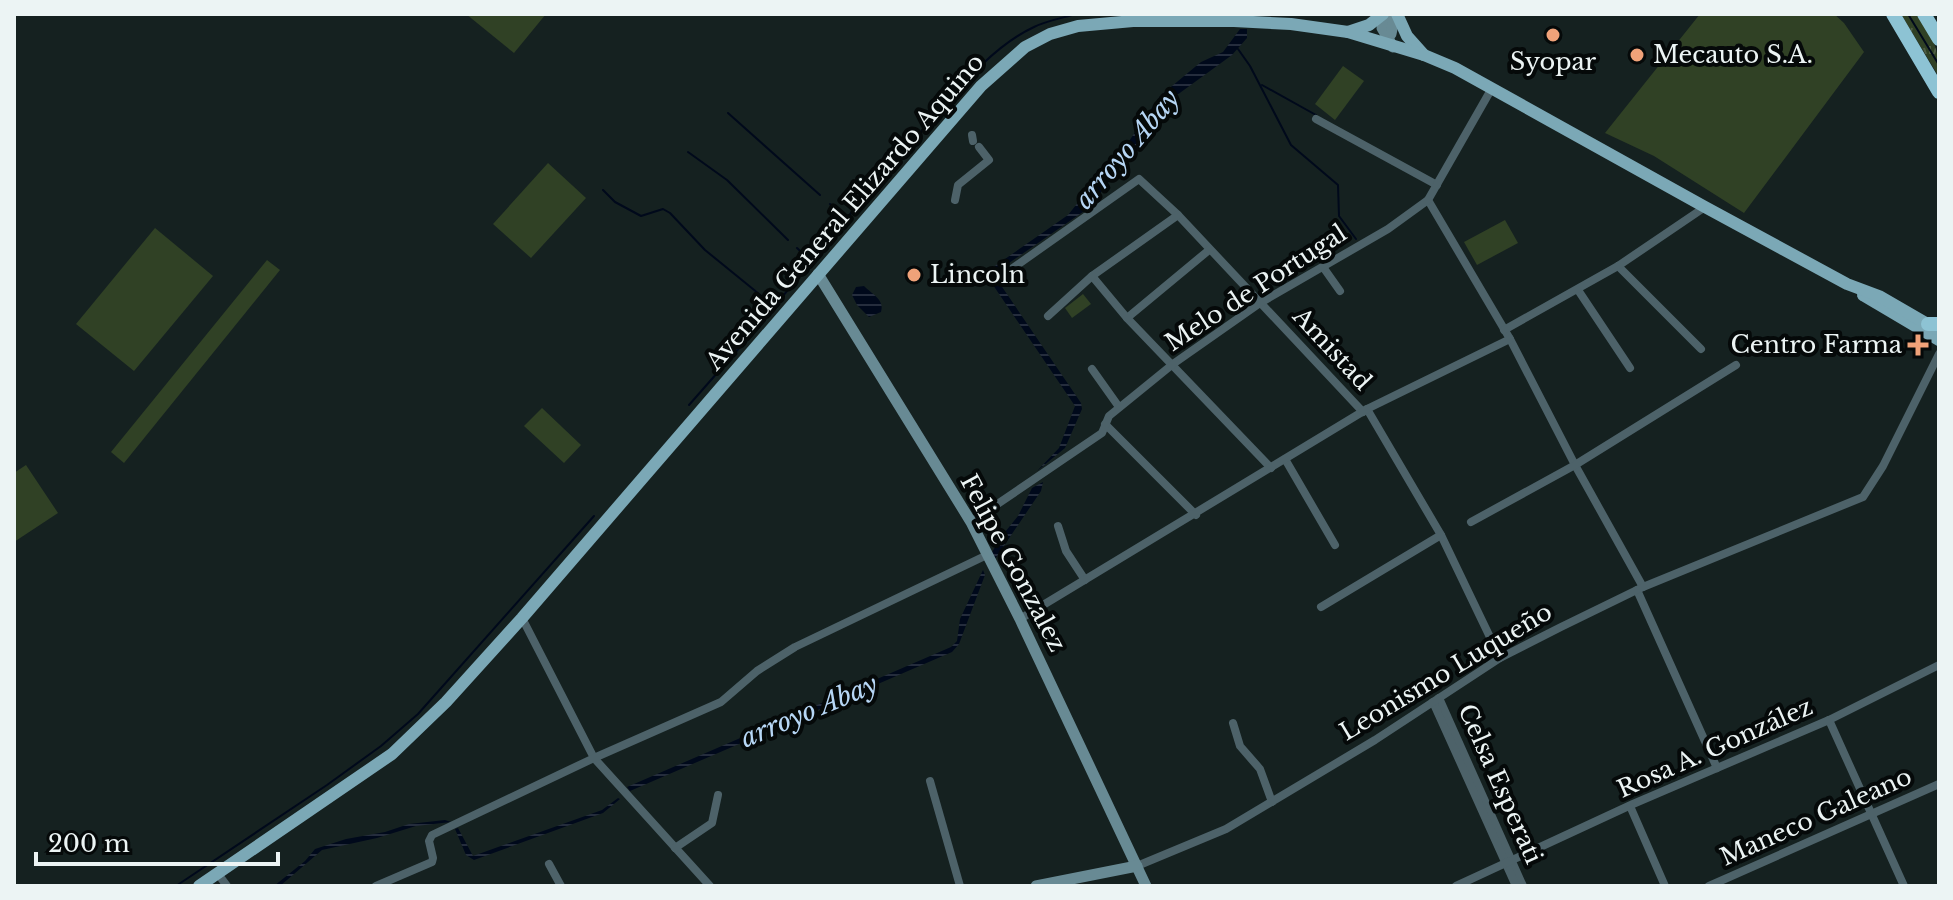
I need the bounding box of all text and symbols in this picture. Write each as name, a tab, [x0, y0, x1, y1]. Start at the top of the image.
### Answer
marker: Syopar	[1544, 26, 1562, 44]
place label: Mecauto S.A.	[1653, 40, 1813, 69]
marker: Mecauto S.A.	[1628, 46, 1646, 64]
place label: Syopar	[1510, 47, 1597, 76]
street label: Avenida General Elizardo Aquino	[699, 48, 990, 377]
water label: arroyo Abay	[1068, 82, 1186, 215]
street label: Melo de Portugal	[1160, 218, 1352, 357]
place label: Lincoln	[930, 260, 1025, 289]
marker: Lincoln	[905, 266, 923, 284]
street label: Amistad	[1286, 301, 1378, 396]
place label: Centro Farma	[1731, 330, 1903, 359]
marker: Centro Farma	[1909, 336, 1927, 354]
street label: Felipe Gonzalez	[955, 469, 1072, 656]
street label: Leonismo Luqueño	[1335, 597, 1557, 746]
water label: arroyo Abay	[736, 668, 883, 754]
street label: Rosa A. González	[1613, 691, 1817, 804]
street label: Celsa Esperati	[1452, 699, 1549, 868]
street label: Maneco Galeano	[1716, 761, 1916, 872]
scale bar	[36, 816, 278, 866]
text: 200 m	[48, 829, 130, 858]

